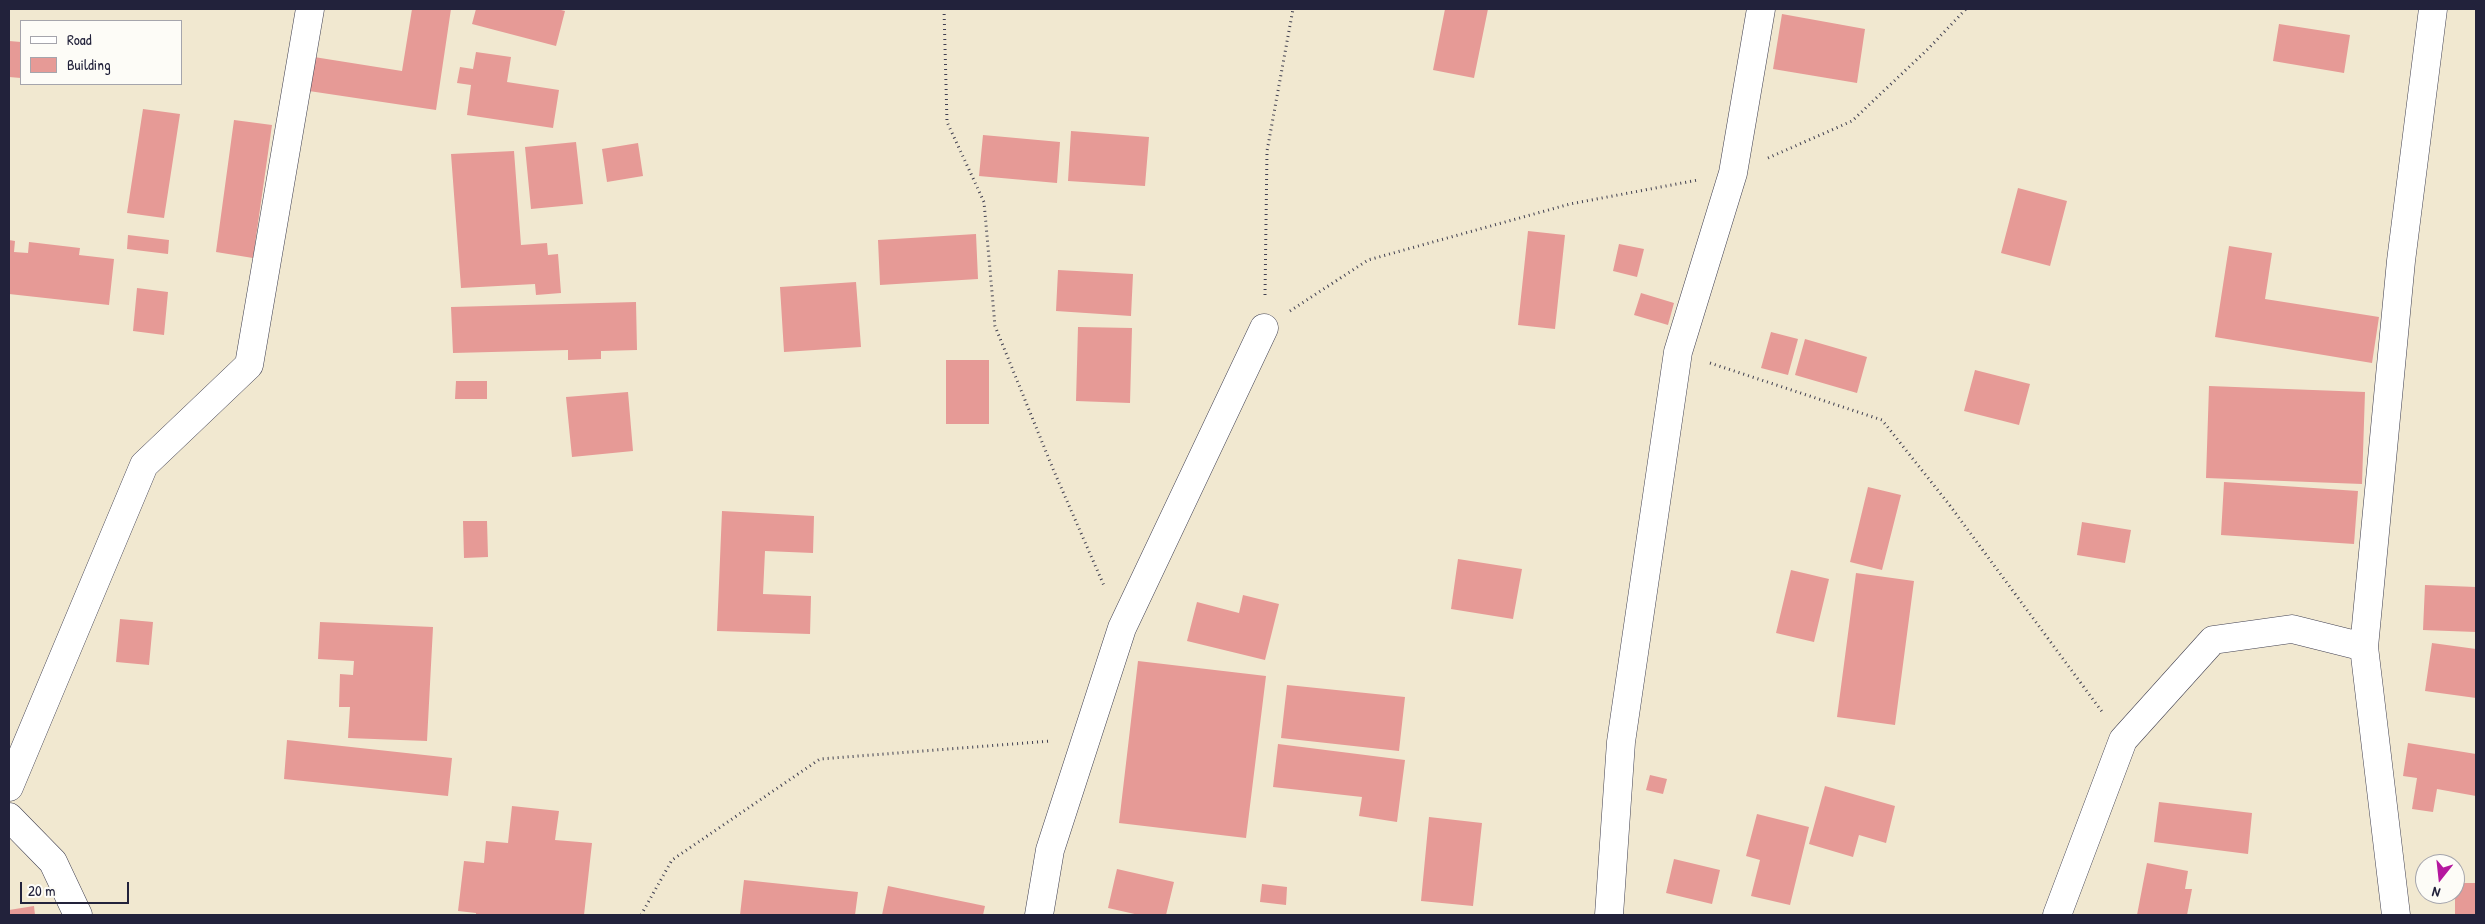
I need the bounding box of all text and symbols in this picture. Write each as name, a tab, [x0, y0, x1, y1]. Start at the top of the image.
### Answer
legend	[20, 20, 182, 85]
text: Road	[67, 29, 92, 50]
text: Building	[67, 54, 111, 75]
north arrow	[2415, 854, 2465, 904]
scale bar	[22, 872, 131, 904]
text: 20 m	[28, 880, 55, 901]
text: N	[2430, 883, 2442, 903]

